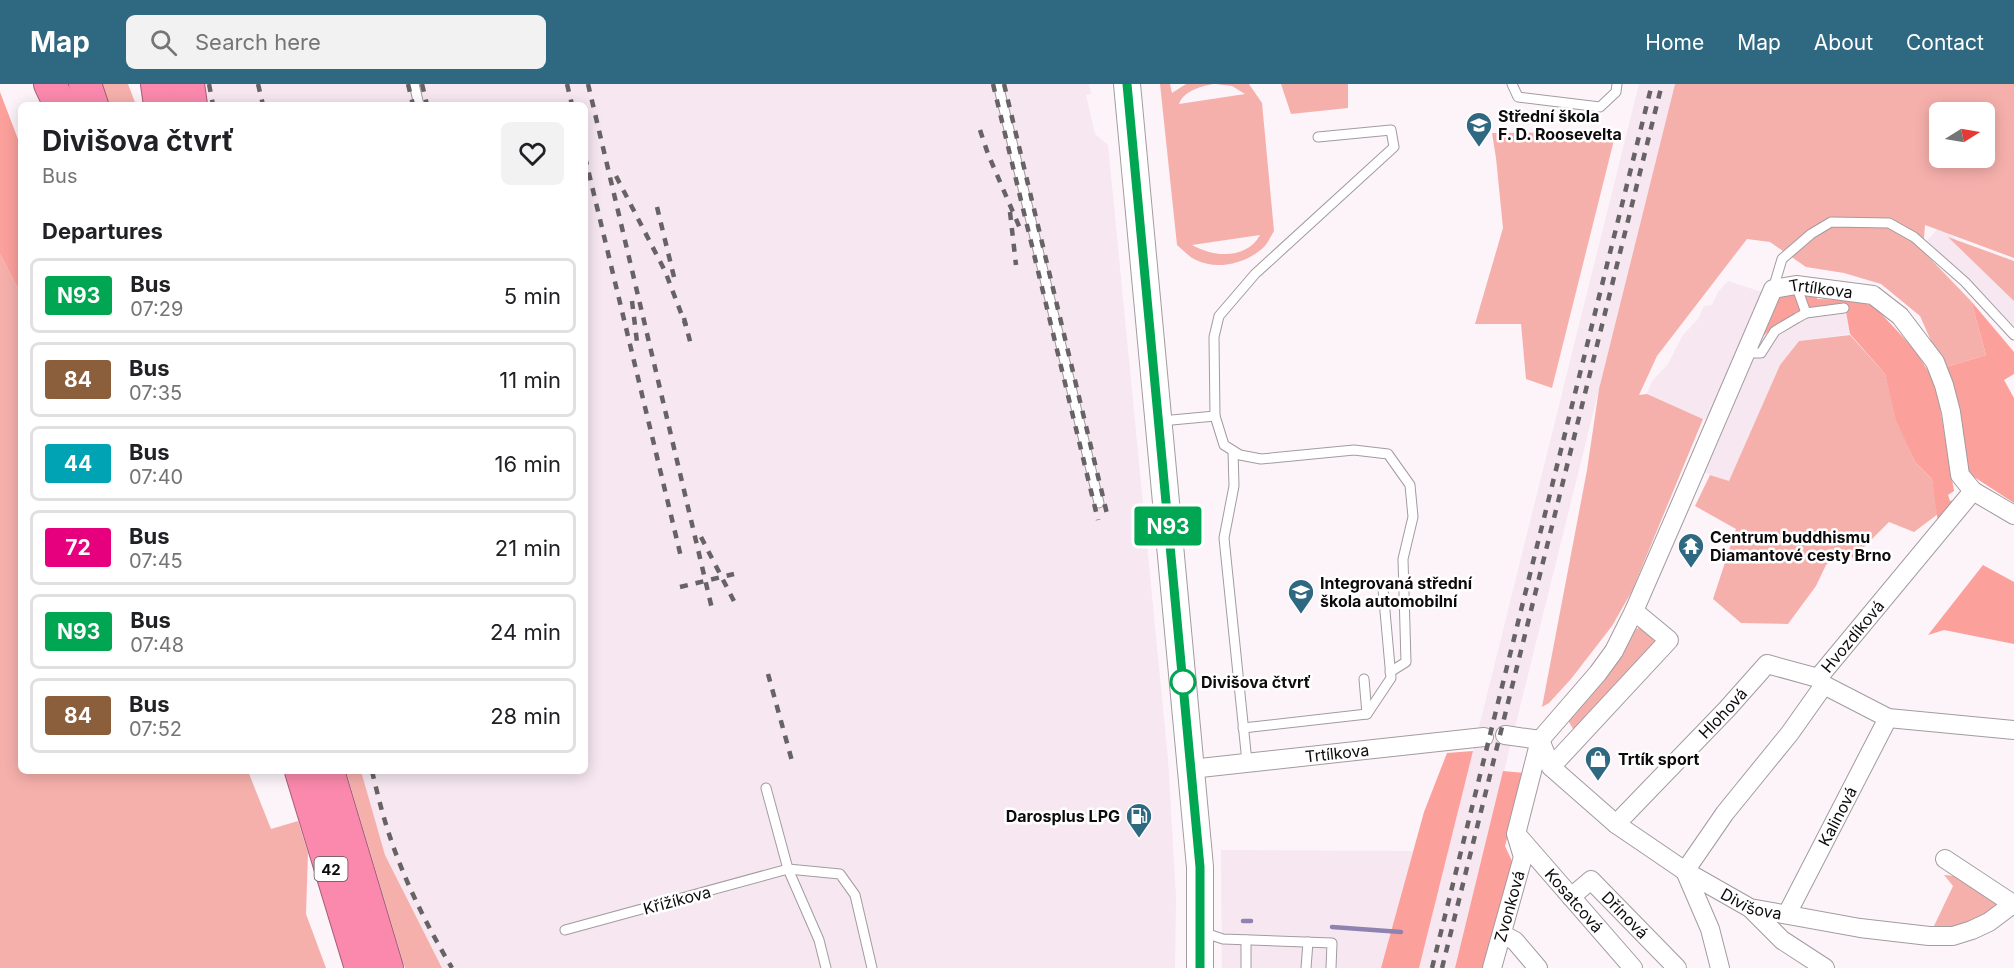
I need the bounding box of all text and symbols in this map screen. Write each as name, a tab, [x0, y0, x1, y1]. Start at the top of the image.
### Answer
search box	[126, 15, 546, 69]
text: Map	[30, 25, 90, 59]
icon: search	[147, 26, 180, 59]
text: Search here	[195, 29, 321, 55]
text: Home	[1645, 30, 1704, 55]
text: Map	[1737, 30, 1781, 55]
text: About	[1814, 30, 1873, 55]
text: Contact	[1906, 30, 1984, 55]
north arrow	[1929, 102, 1995, 168]
map controls	[1929, 102, 1995, 168]
place label: Střední škola F. D. Roosevelta	[1498, 106, 1622, 144]
school or university icon: Střední škola F. D. Roosevelta	[1464, 110, 1494, 148]
button: heart	[501, 122, 564, 185]
text: Divišova čtvrť	[42, 124, 234, 158]
text: Bus	[42, 164, 77, 188]
text: Departures	[42, 218, 163, 244]
text: Bus	[130, 271, 171, 297]
street label: Trtílkova	[1787, 275, 1854, 302]
text: N93	[57, 283, 100, 308]
text: 5 min	[504, 283, 561, 309]
text: 07:29	[130, 297, 183, 321]
text: Bus	[129, 355, 170, 381]
text: 84	[64, 367, 92, 392]
text: 11 min	[499, 367, 561, 393]
text: 07:35	[129, 381, 182, 405]
text: Bus	[129, 439, 170, 465]
text: 44	[64, 451, 92, 476]
text: 16 min	[495, 451, 561, 477]
text: 07:40	[129, 465, 183, 489]
line badge: N93	[1134, 506, 1202, 546]
text: N93	[1146, 514, 1190, 539]
text: Bus	[129, 523, 170, 549]
place label: Centrum buddhismu Diamantové cesty Brno	[1710, 527, 1892, 565]
temple icon: Centrum buddhismu Diamantové cesty Brno	[1676, 531, 1706, 569]
text: 72	[65, 535, 91, 560]
text: 21 min	[495, 535, 561, 561]
text: 07:45	[129, 549, 183, 573]
place label: Integrovaná střední škola automobilní	[1320, 573, 1473, 611]
school or university icon: Integrovaná střední škola automobilní	[1286, 577, 1316, 615]
street label: Hvozdíková	[1817, 596, 1888, 677]
text: Bus	[130, 607, 171, 633]
text: N93	[57, 619, 100, 644]
text: 24 min	[490, 619, 561, 645]
text: 07:48	[130, 633, 184, 657]
marker: Divišova čtvrť	[1170, 669, 1196, 695]
place label: Divišova čtvrť	[1201, 672, 1311, 692]
street label: Hlohová	[1694, 684, 1751, 742]
text: Bus	[129, 691, 170, 717]
text: 84	[64, 703, 92, 728]
text: 28 min	[490, 703, 561, 729]
text: 07:52	[129, 717, 182, 741]
street label: Trtílkova	[1304, 740, 1370, 766]
shop icon: Trtík sport	[1583, 744, 1613, 782]
place label: Trtík sport	[1618, 749, 1700, 769]
street label: Kalinová	[1814, 783, 1861, 849]
fuel station icon: Darosplus LPG	[1124, 801, 1154, 839]
place label: Darosplus LPG	[1006, 806, 1120, 826]
road number: 42	[314, 857, 348, 881]
street label: Kosatcová	[1541, 864, 1607, 937]
street label: Zvonková	[1490, 868, 1529, 944]
street label: Křížíkova	[641, 881, 713, 919]
street label: Divišova	[1717, 884, 1783, 924]
street label: Dřínová	[1598, 887, 1653, 943]

